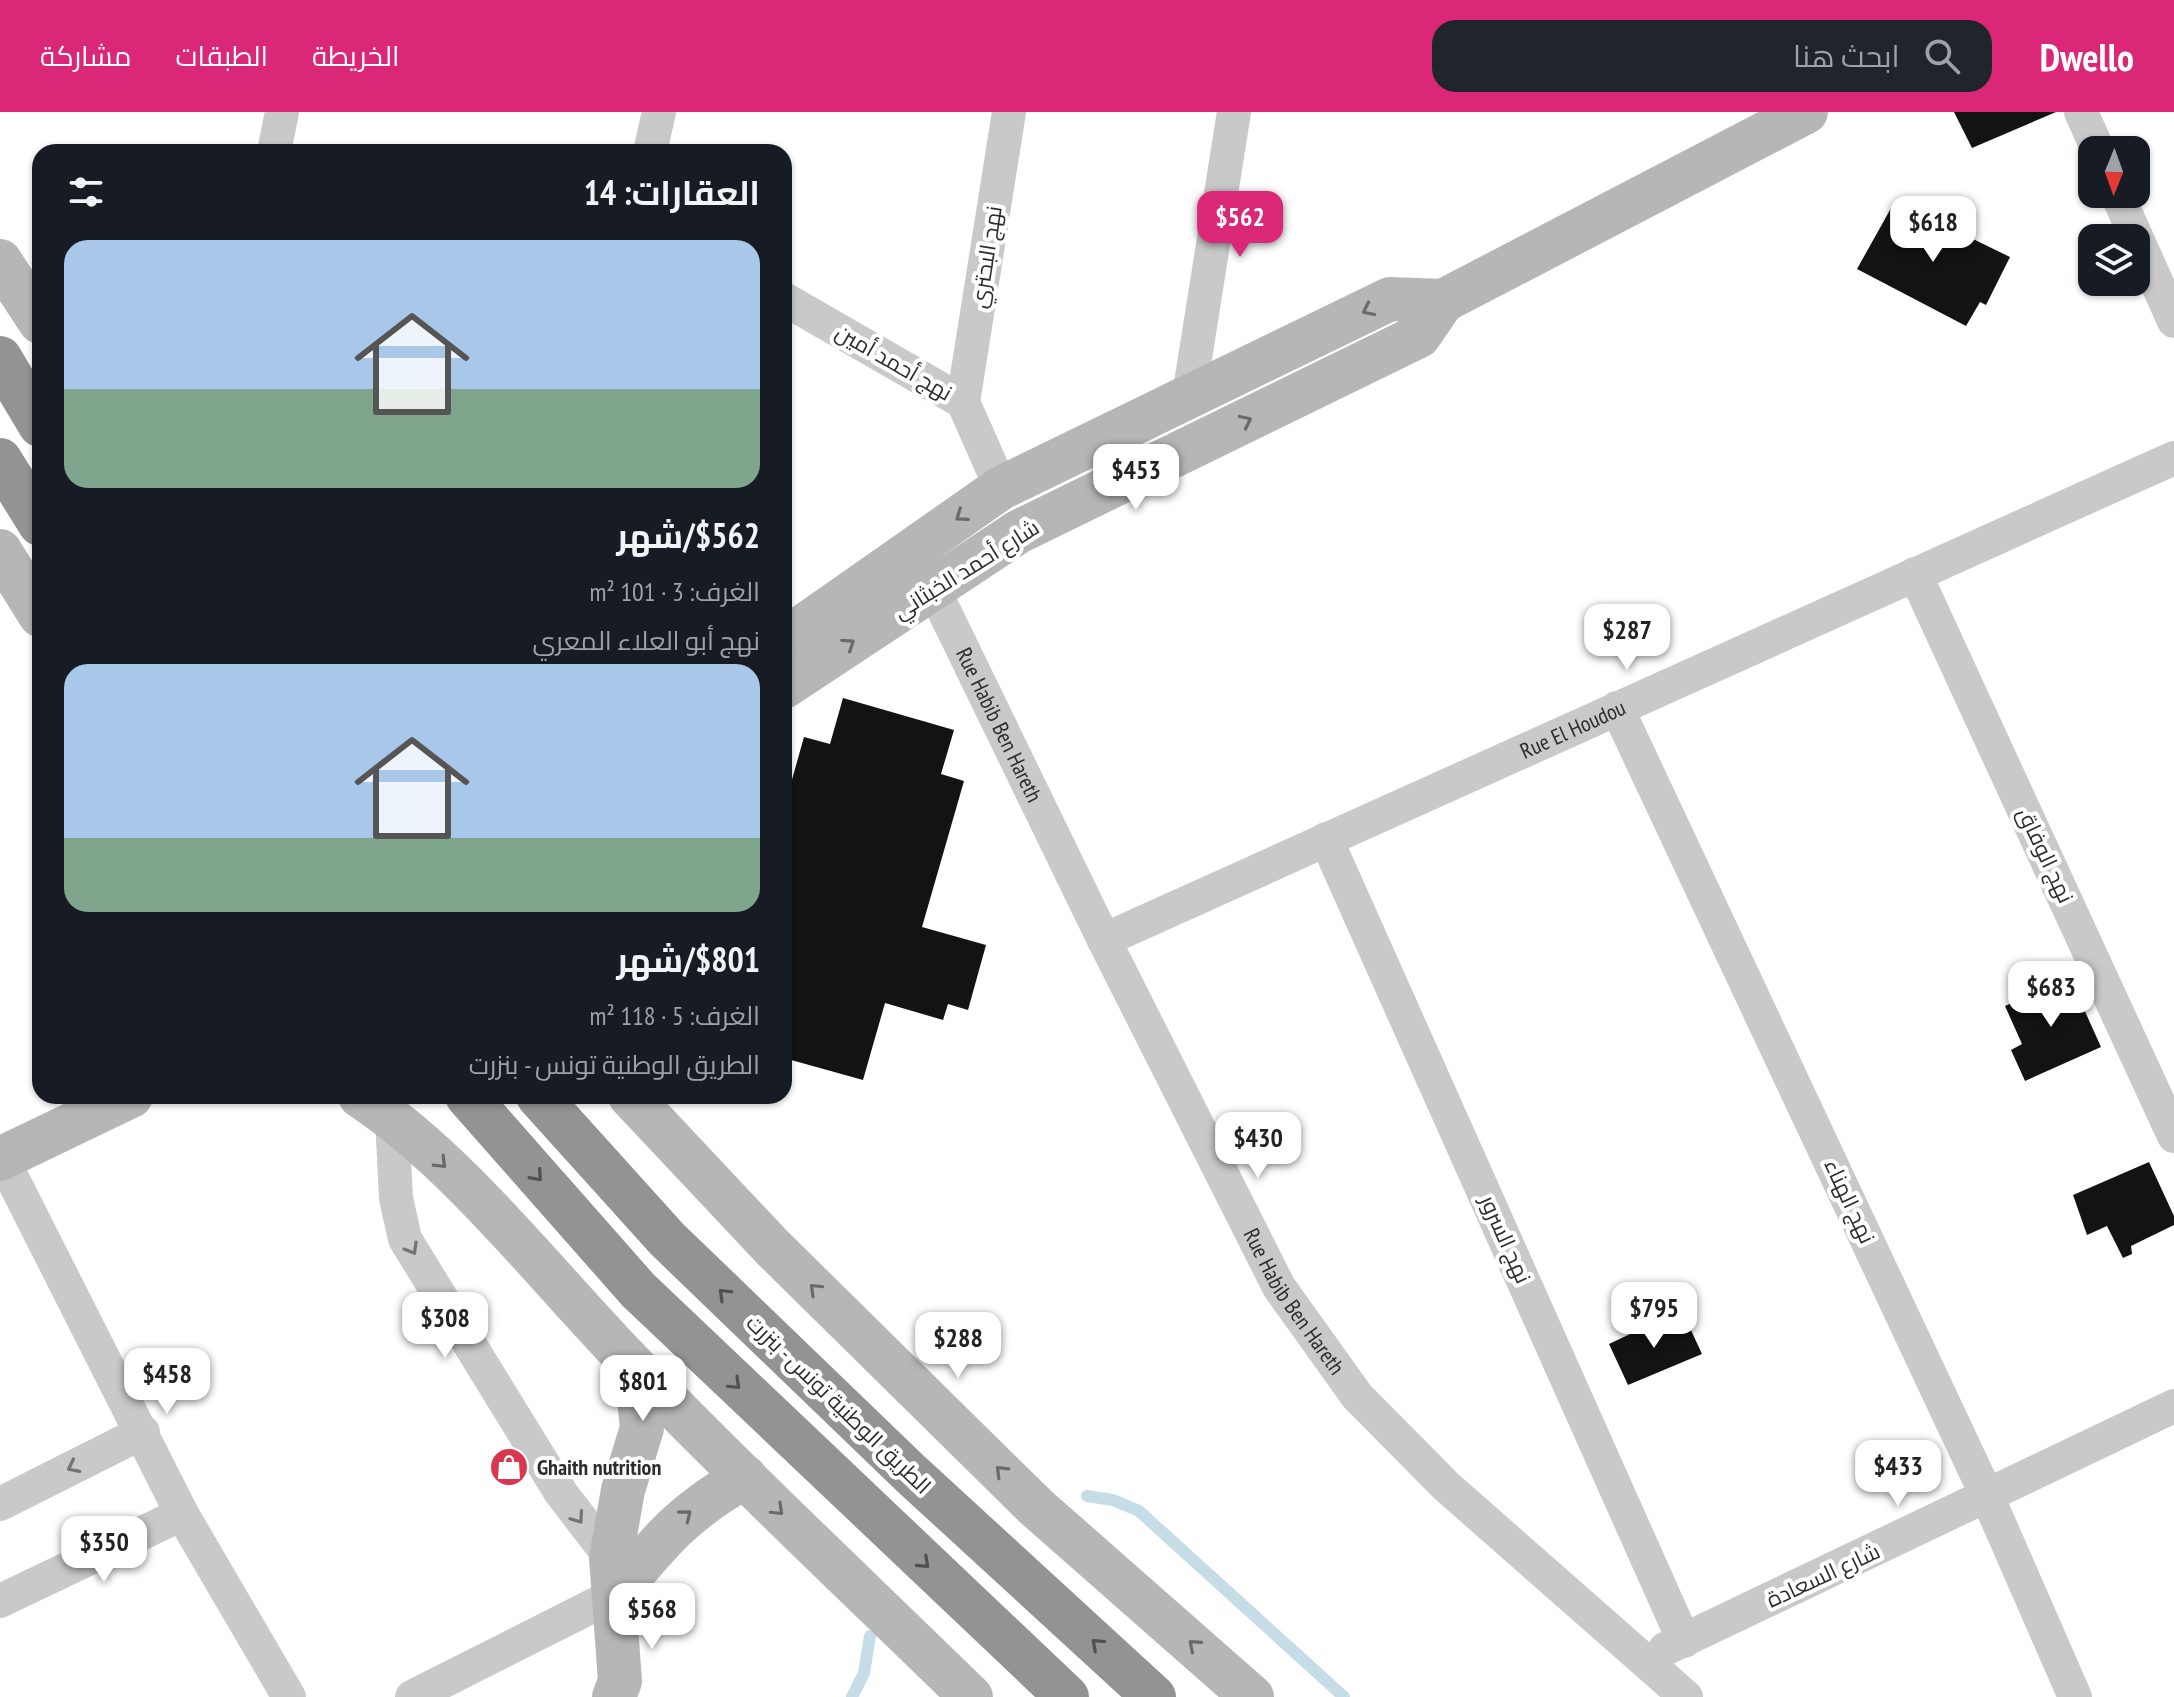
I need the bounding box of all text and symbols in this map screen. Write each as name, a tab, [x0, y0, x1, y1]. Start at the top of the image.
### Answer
search box	[1432, 20, 1992, 92]
text: Dwello	[2040, 32, 2134, 81]
icon: search	[1920, 34, 1964, 78]
text: ابحث هنا	[1793, 36, 1900, 75]
text: مشاركة	[40, 37, 131, 74]
text: الطبقات	[175, 37, 268, 74]
text: الخريطة	[312, 37, 399, 74]
north arrow	[2078, 136, 2150, 208]
map controls	[2078, 136, 2150, 296]
icon: filters	[64, 170, 108, 214]
text: العقارات: 14	[584, 170, 760, 214]
pin: $562	[1193, 191, 1287, 259]
pin: $618	[1886, 196, 1980, 264]
text: $562	[1215, 200, 1265, 233]
street label: نهج البحتري	[964, 204, 1011, 311]
text: $618	[1908, 205, 1958, 238]
button: layers	[2078, 224, 2150, 296]
icon: home	[340, 292, 484, 436]
one-way arrow	[1361, 300, 1376, 316]
street label: نهج أحمد أمين	[830, 317, 957, 408]
one-way arrow	[1237, 415, 1252, 431]
pin: $453	[1089, 444, 1183, 512]
text: $453	[1111, 453, 1161, 486]
one-way arrow	[956, 506, 970, 521]
text: $562/شهر	[617, 513, 760, 557]
street label: شارع أحمد الخبثاني	[888, 513, 1046, 628]
text: الغرف: 3 · 101 m²	[589, 575, 760, 608]
pin: $287	[1580, 604, 1674, 672]
text: $287	[1602, 613, 1652, 646]
text: نهج أبو العلاء المعري	[532, 624, 760, 657]
one-way arrow	[840, 639, 855, 654]
street label: Rue Habib Ben Hareth	[950, 643, 1049, 807]
street label: Rue El Houdou	[1516, 693, 1630, 765]
icon: home	[340, 716, 484, 860]
street label: نهج الوفاق	[2011, 803, 2080, 908]
text: $801/شهر	[617, 937, 760, 981]
pin: $683	[2004, 961, 2098, 1029]
text: $683	[2026, 970, 2076, 1003]
text: الغرف: 5 · 118 m²	[589, 999, 760, 1032]
text: الطريق الوطنية تونس - بنزرت	[469, 1048, 760, 1081]
pin: $430	[1211, 1112, 1305, 1180]
text: $430	[1233, 1121, 1283, 1154]
one-way arrow	[432, 1154, 446, 1168]
street label: نهج الهناء	[1817, 1154, 1882, 1248]
one-way arrow	[527, 1166, 542, 1181]
street label: نهج السرور	[1472, 1189, 1538, 1288]
street label: Rue Habib Ben Hareth	[1238, 1223, 1351, 1380]
one-way arrow	[402, 1240, 418, 1255]
pin: $795	[1607, 1282, 1701, 1350]
one-way arrow	[810, 1284, 824, 1298]
one-way arrow	[719, 1288, 733, 1303]
text: $795	[1629, 1291, 1679, 1324]
pin: $308	[398, 1292, 492, 1360]
text: $308	[420, 1301, 470, 1334]
street label: الطريق الوطنية تونس - بنزرت	[741, 1308, 937, 1500]
pin: $288	[911, 1312, 1005, 1380]
text: $288	[933, 1321, 983, 1354]
pin: $458	[120, 1348, 214, 1416]
pin: $801	[596, 1355, 690, 1423]
text: $458	[142, 1357, 192, 1390]
text: $801	[618, 1364, 668, 1397]
one-way arrow	[726, 1375, 740, 1389]
pin: $433	[1851, 1440, 1945, 1508]
shop icon: Ghaith nutrition	[488, 1446, 530, 1488]
text: $433	[1873, 1449, 1923, 1482]
place label: Ghaith nutrition	[537, 1453, 661, 1481]
one-way arrow	[67, 1458, 82, 1473]
one-way arrow	[996, 1466, 1010, 1480]
one-way arrow	[769, 1501, 784, 1515]
one-way arrow	[568, 1509, 583, 1523]
one-way arrow	[677, 1510, 691, 1525]
pin: $350	[57, 1516, 151, 1584]
text: $350	[79, 1525, 129, 1558]
street label: شارع السعادة	[1762, 1537, 1885, 1614]
one-way arrow	[915, 1554, 929, 1568]
pin: $568	[605, 1583, 699, 1651]
text: $568	[627, 1592, 677, 1625]
one-way arrow	[1092, 1639, 1106, 1654]
one-way arrow	[1189, 1640, 1204, 1654]

